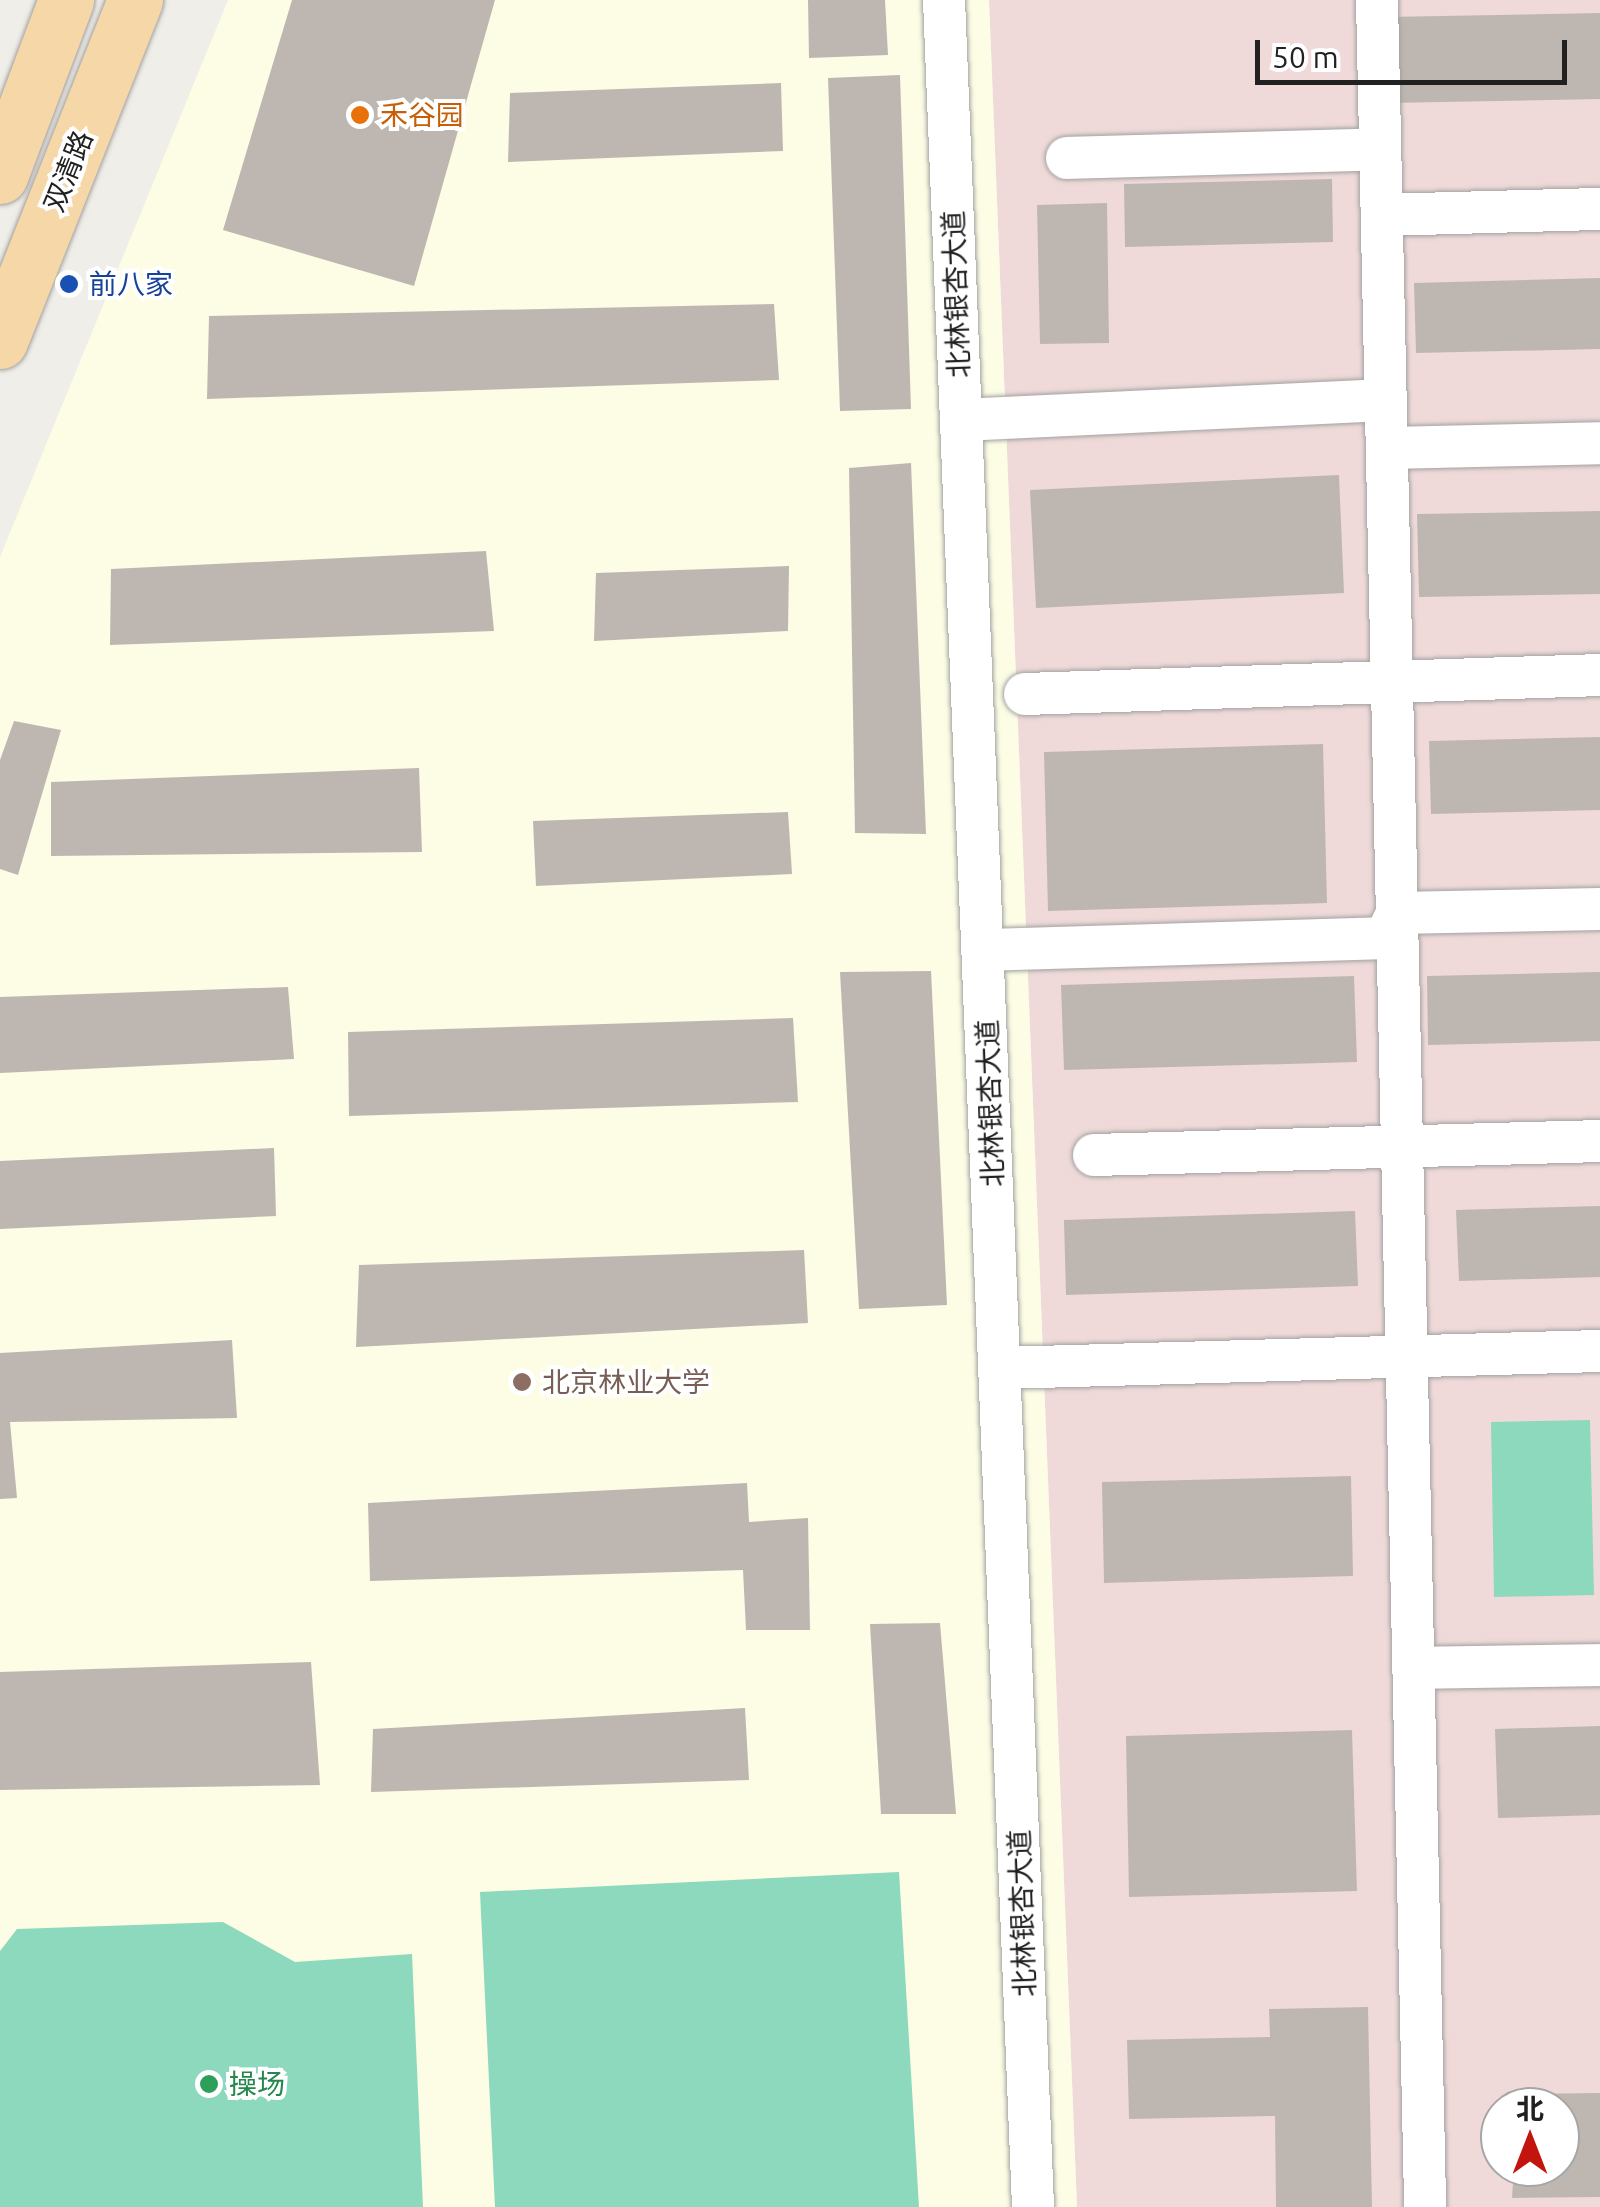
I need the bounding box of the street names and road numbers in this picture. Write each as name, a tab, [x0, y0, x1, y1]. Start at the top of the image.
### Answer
street label: 双清路	[37, 126, 99, 216]
street label: 北林银杏大道	[936, 209, 976, 379]
street label: 北林银杏大道	[970, 1018, 1010, 1188]
street label: 北林银杏大道	[1002, 1828, 1042, 1998]

